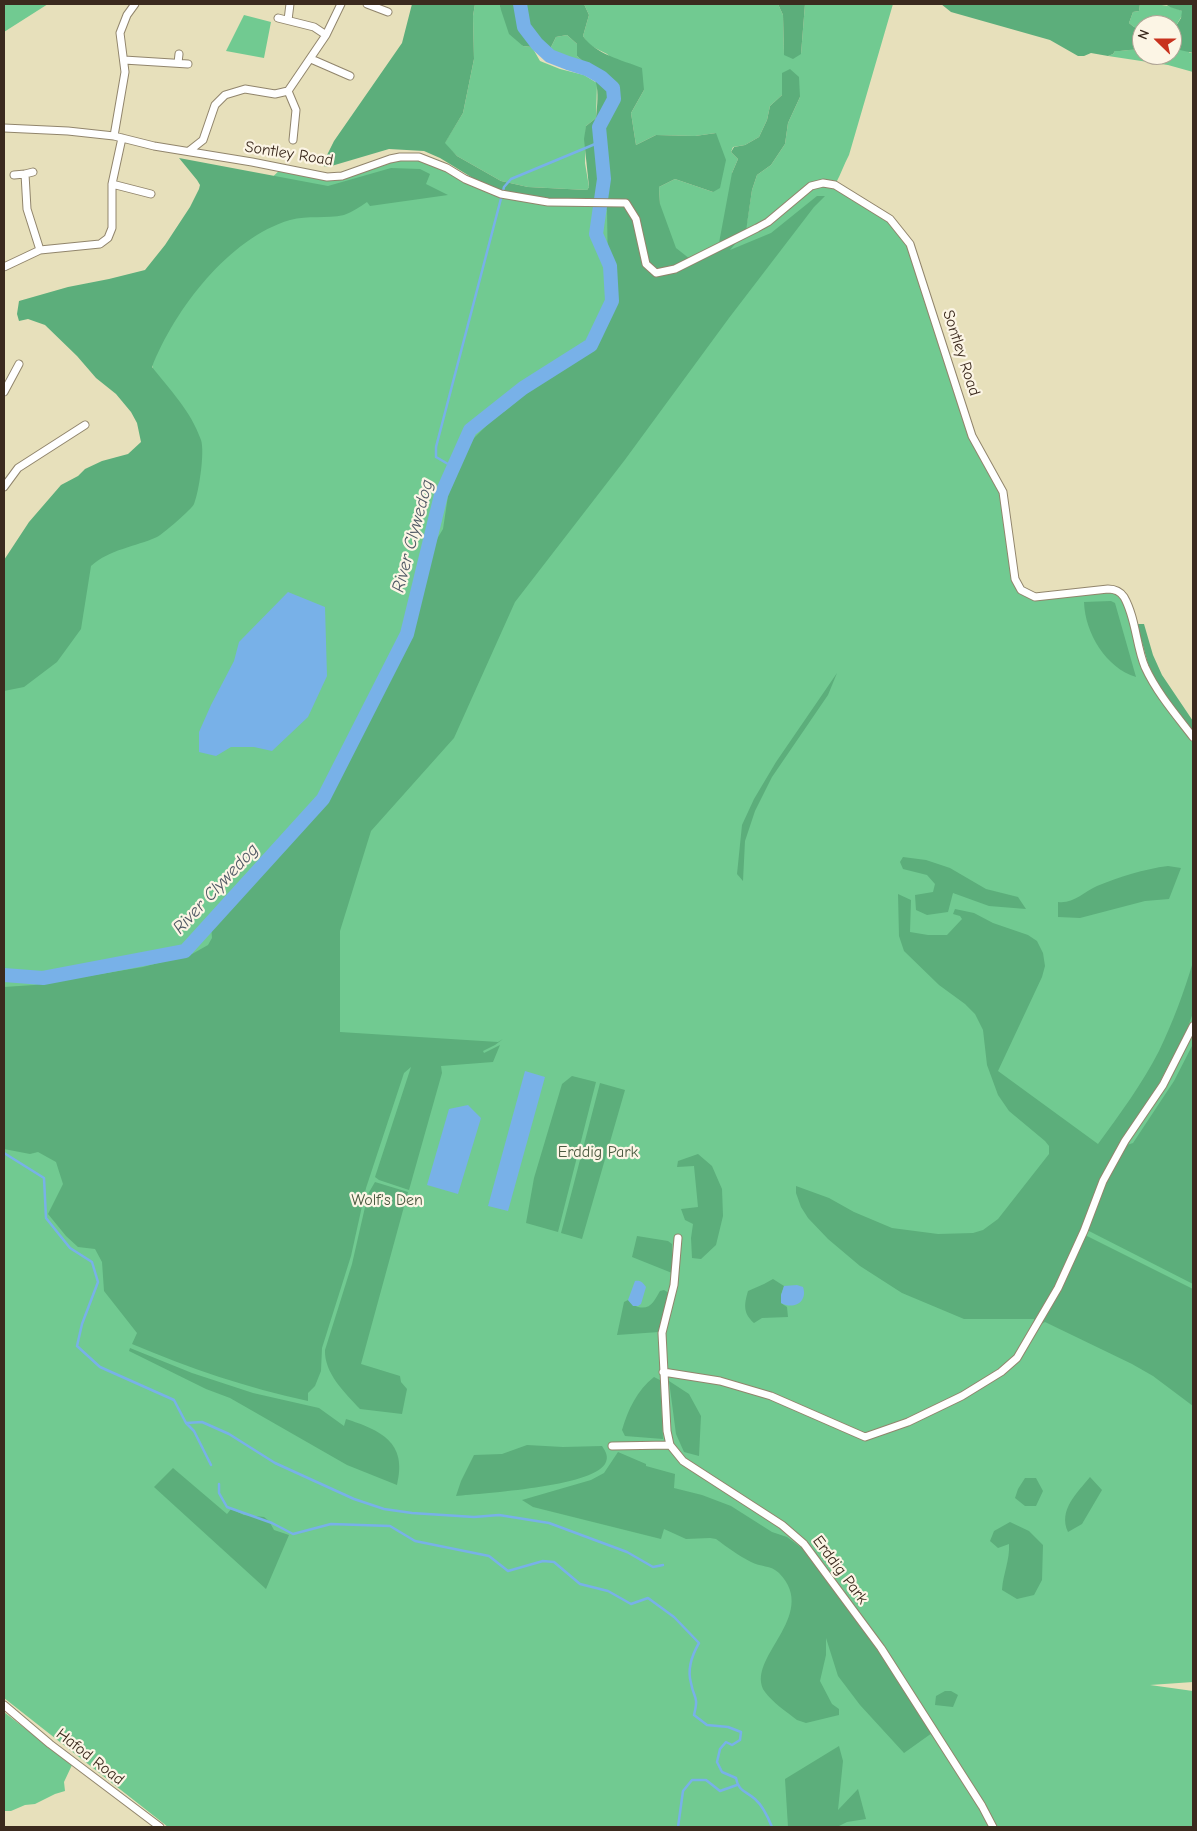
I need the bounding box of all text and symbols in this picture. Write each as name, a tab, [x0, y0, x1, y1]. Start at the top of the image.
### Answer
north arrow	[1132, 15, 1182, 65]
text: N	[1134, 27, 1153, 42]
street label: Sontley Road	[243, 138, 335, 170]
street label: Sontley Road	[938, 308, 984, 398]
water label: River Clywedog	[388, 477, 438, 595]
water label: River Clywedog	[169, 839, 263, 939]
park label: Erddig Park	[558, 1142, 638, 1162]
park label: Wolf's Den	[351, 1190, 423, 1210]
street label: Erddig Park	[808, 1532, 872, 1608]
street label: Hafod Road	[52, 1725, 128, 1789]

